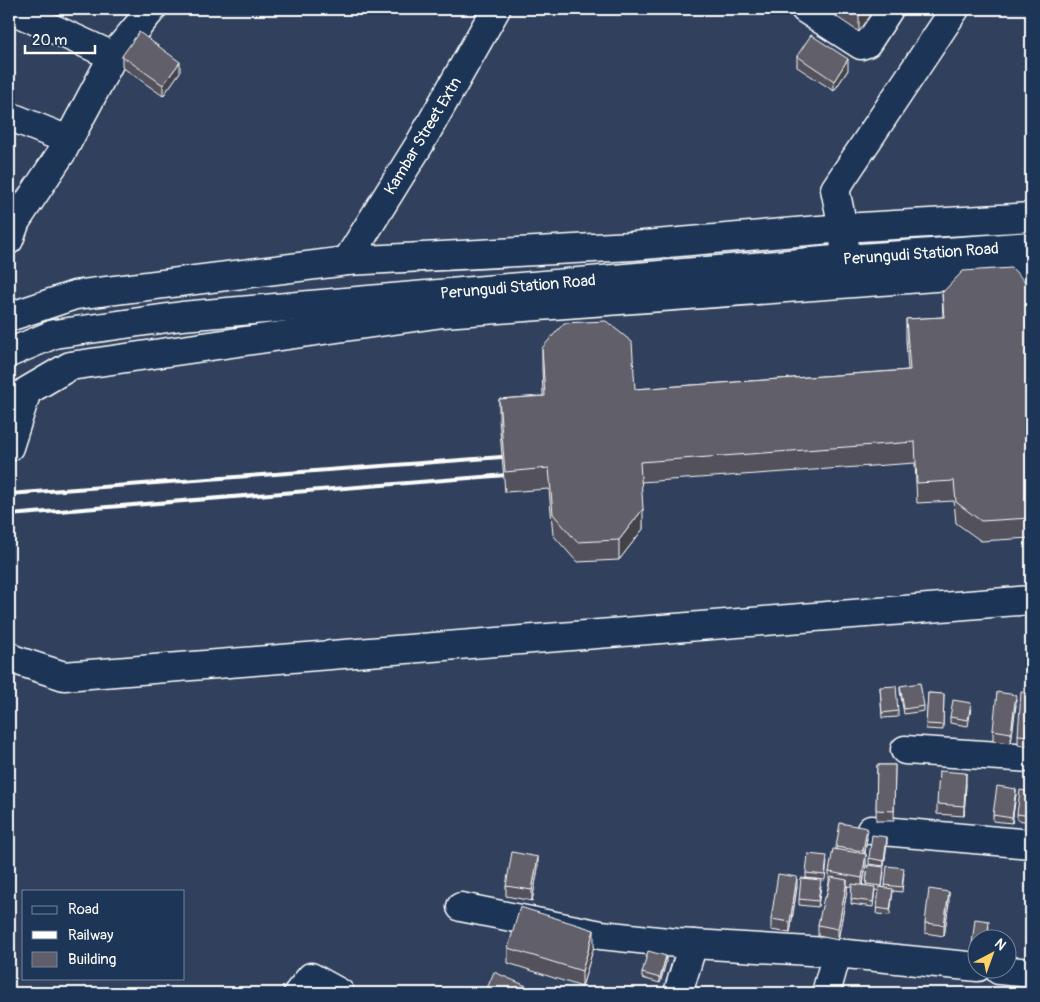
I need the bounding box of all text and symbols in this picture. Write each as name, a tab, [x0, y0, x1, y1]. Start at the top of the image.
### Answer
scale bar	[25, 22, 95, 54]
text: 20 m	[32, 31, 67, 50]
street label: Kambar Street Extn	[380, 74, 466, 198]
street label: Perungudi Station Road	[843, 239, 999, 269]
street label: Perungudi Station Road	[439, 270, 597, 304]
legend	[22, 890, 185, 980]
text: Road	[68, 900, 99, 919]
text: Railway	[68, 926, 114, 945]
north arrow	[968, 930, 1018, 980]
text: N	[991, 935, 1009, 954]
text: Building	[68, 950, 116, 969]

